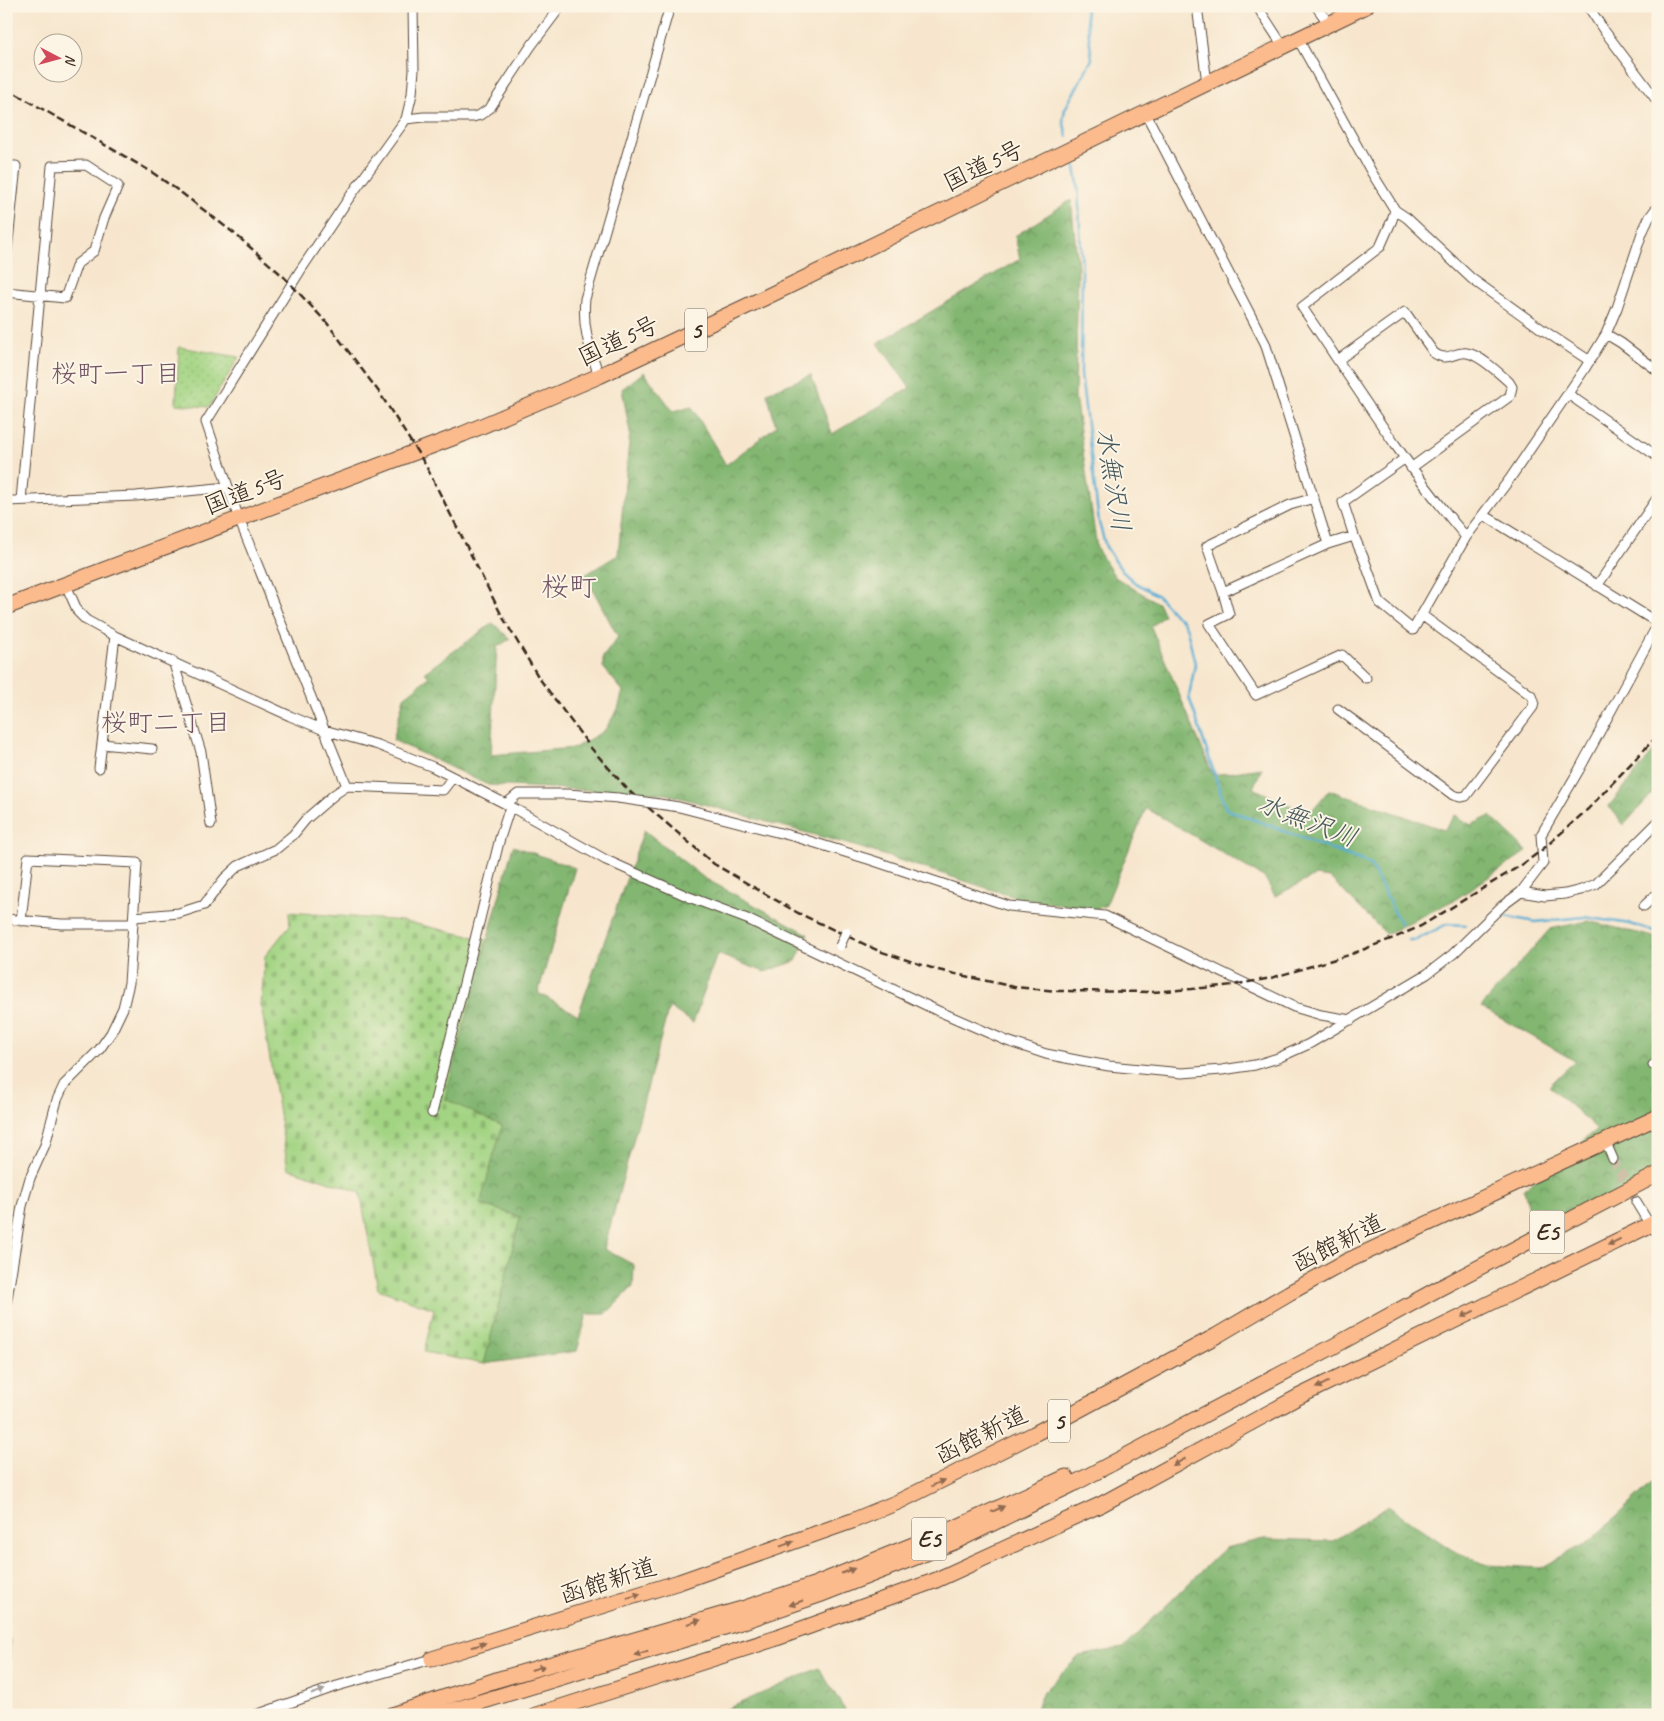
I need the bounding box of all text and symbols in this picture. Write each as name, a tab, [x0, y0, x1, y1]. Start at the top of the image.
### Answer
north arrow	[32, 32, 82, 82]
text: N	[61, 54, 79, 67]
street label: 国道5号	[938, 133, 1029, 199]
street label: 国道5号	[573, 308, 664, 374]
road number: 5	[685, 308, 707, 352]
district label: 桜町一丁目	[51, 357, 181, 390]
water label: 水無沢川	[1089, 426, 1138, 534]
street label: 国道5号	[199, 462, 291, 522]
district label: 桜町	[541, 569, 597, 604]
district label: 桜町二丁目	[101, 706, 231, 739]
water label: 水無沢川	[1253, 786, 1362, 855]
street label: 函館新道	[1287, 1206, 1390, 1280]
road number: E5	[1530, 1210, 1564, 1254]
one-way arrow	[1607, 1238, 1621, 1246]
one-way arrow	[1461, 1310, 1475, 1318]
one-way arrow	[1315, 1382, 1329, 1390]
street label: 函館新道	[930, 1398, 1033, 1472]
road number: 5	[1048, 1400, 1070, 1442]
one-way arrow	[1172, 1458, 1186, 1466]
one-way arrow	[930, 1478, 945, 1487]
one-way arrow	[991, 1504, 1005, 1512]
road number: E5	[912, 1518, 946, 1560]
one-way arrow	[780, 1540, 795, 1547]
street label: 函館新道	[556, 1550, 661, 1612]
one-way arrow	[841, 1567, 855, 1575]
one-way arrow	[626, 1592, 641, 1600]
one-way arrow	[788, 1599, 803, 1607]
one-way arrow	[686, 1618, 701, 1626]
one-way arrow	[471, 1641, 486, 1649]
one-way arrow	[634, 1649, 649, 1657]
one-way arrow	[530, 1663, 545, 1671]
one-way arrow	[311, 1688, 326, 1696]

